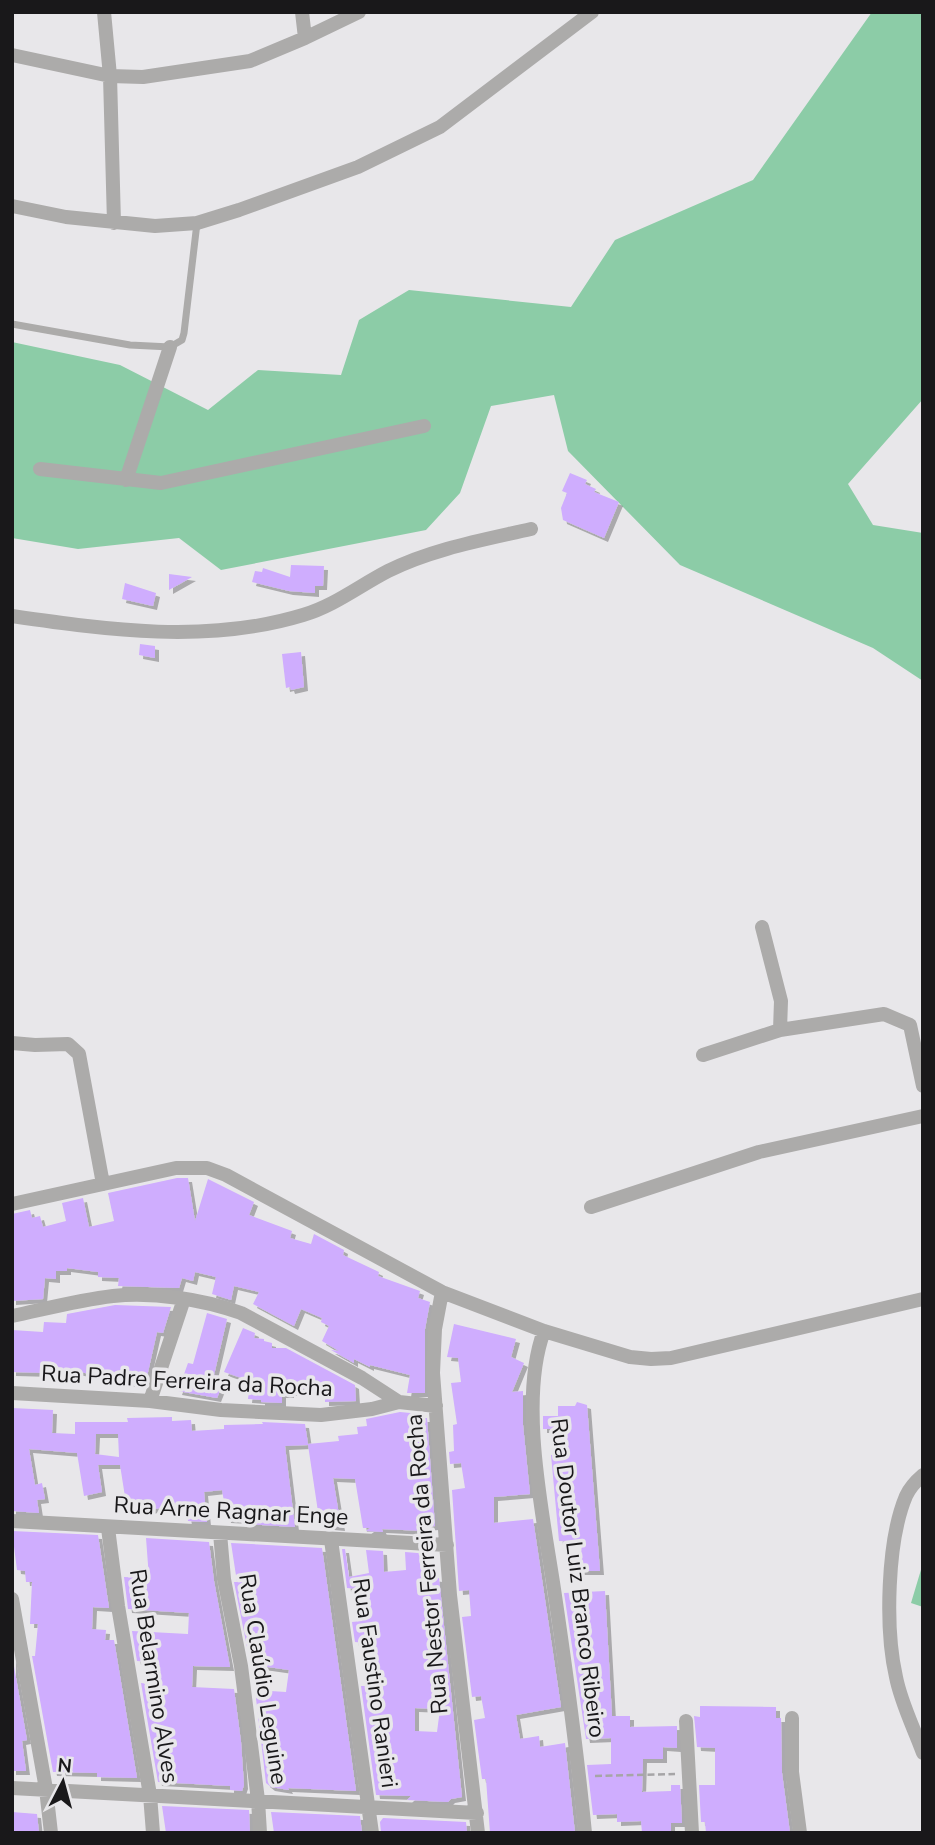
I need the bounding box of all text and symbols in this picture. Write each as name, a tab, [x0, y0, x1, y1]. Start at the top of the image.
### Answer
street label: Rua Padre Ferreira da Rocha	[40, 1358, 334, 1404]
street label: Rua Nestor Ferreira da Rocha	[398, 1413, 456, 1715]
street label: Rua Doutor Luiz Branco Ribeiro	[543, 1416, 613, 1740]
street label: Rua Arne Ragnar Enge	[113, 1489, 349, 1533]
street label: Rua Belarmino Alves	[122, 1567, 186, 1785]
street label: Rua Claúdio Leguine	[231, 1571, 295, 1787]
street label: Rua Faustino Ranieri	[345, 1576, 405, 1790]
north arrow	[28, 1747, 98, 1817]
text: N	[56, 1752, 73, 1780]

